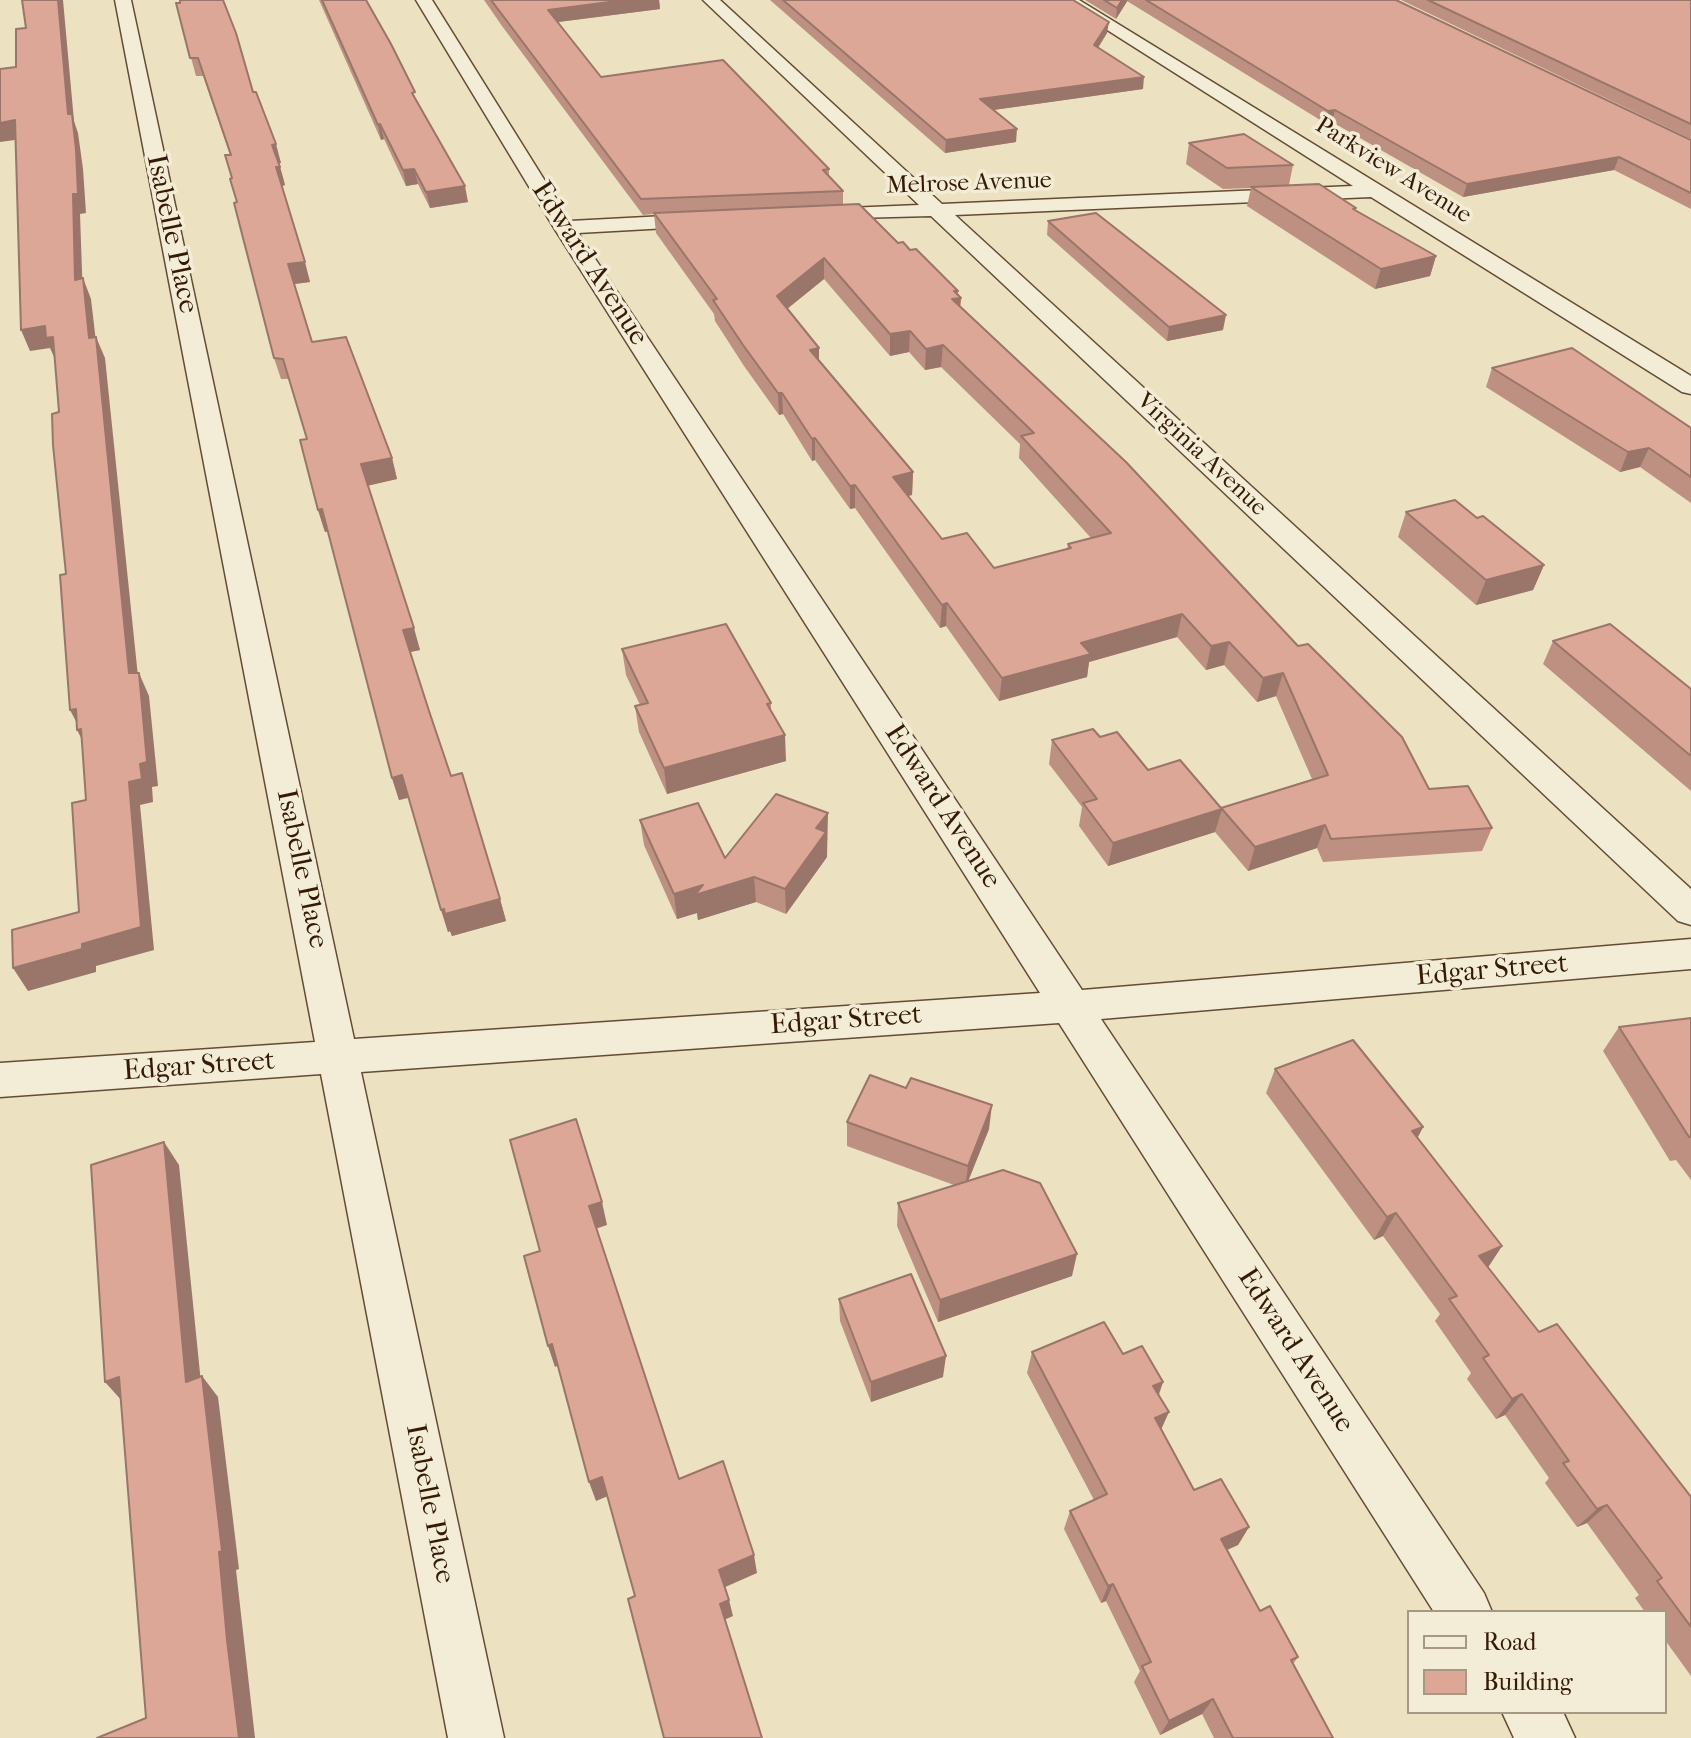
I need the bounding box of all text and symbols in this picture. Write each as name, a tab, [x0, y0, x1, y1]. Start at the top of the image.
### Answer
street label: Parkview Avenue	[1310, 111, 1476, 231]
street label: Isabelle Place	[138, 152, 204, 316]
street label: Melrose Avenue	[886, 167, 1052, 201]
street label: Edward Avenue	[523, 176, 655, 352]
street label: Virginia Avenue	[1130, 387, 1272, 523]
street label: Edward Avenue	[876, 719, 1008, 895]
street label: Isabelle Place	[268, 787, 334, 951]
street label: Edgar Street	[1415, 948, 1569, 994]
street label: Edgar Street	[769, 999, 923, 1043]
street label: Edgar Street	[122, 1045, 276, 1089]
street label: Edward Avenue	[1229, 1263, 1361, 1439]
street label: Isabelle Place	[397, 1422, 461, 1586]
legend	[1407, 1610, 1667, 1714]
text: Road	[1483, 1628, 1536, 1656]
text: Building	[1483, 1668, 1573, 1696]

